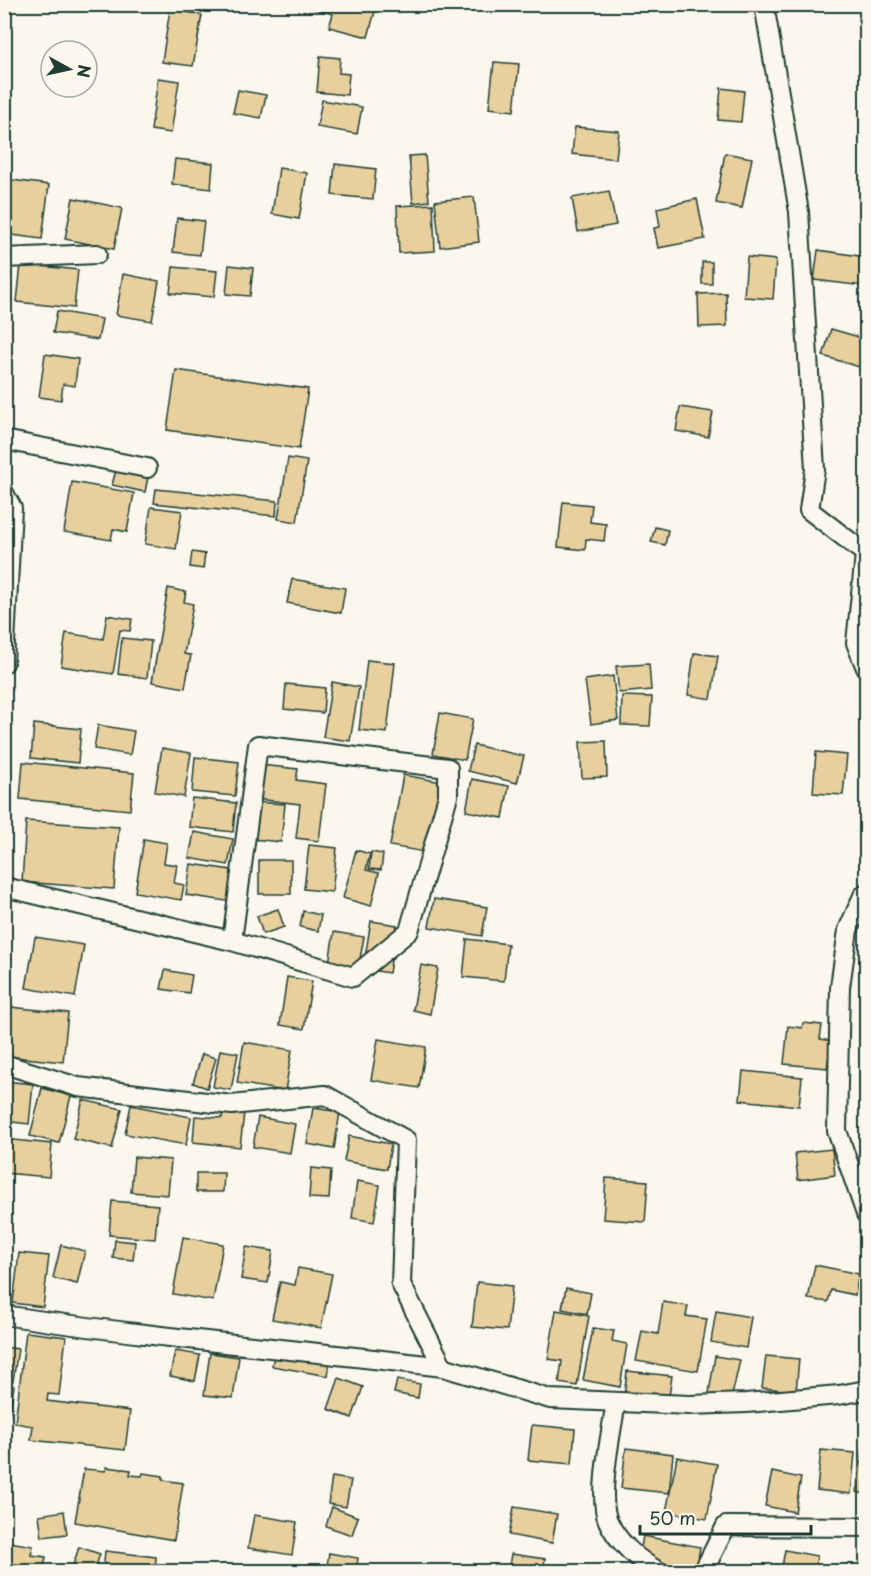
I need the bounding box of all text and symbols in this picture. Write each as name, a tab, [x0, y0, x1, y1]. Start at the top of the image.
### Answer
north arrow	[39, 39, 99, 99]
text: N	[72, 63, 98, 79]
scale bar	[640, 1498, 811, 1536]
text: 50 m	[649, 1504, 696, 1531]

